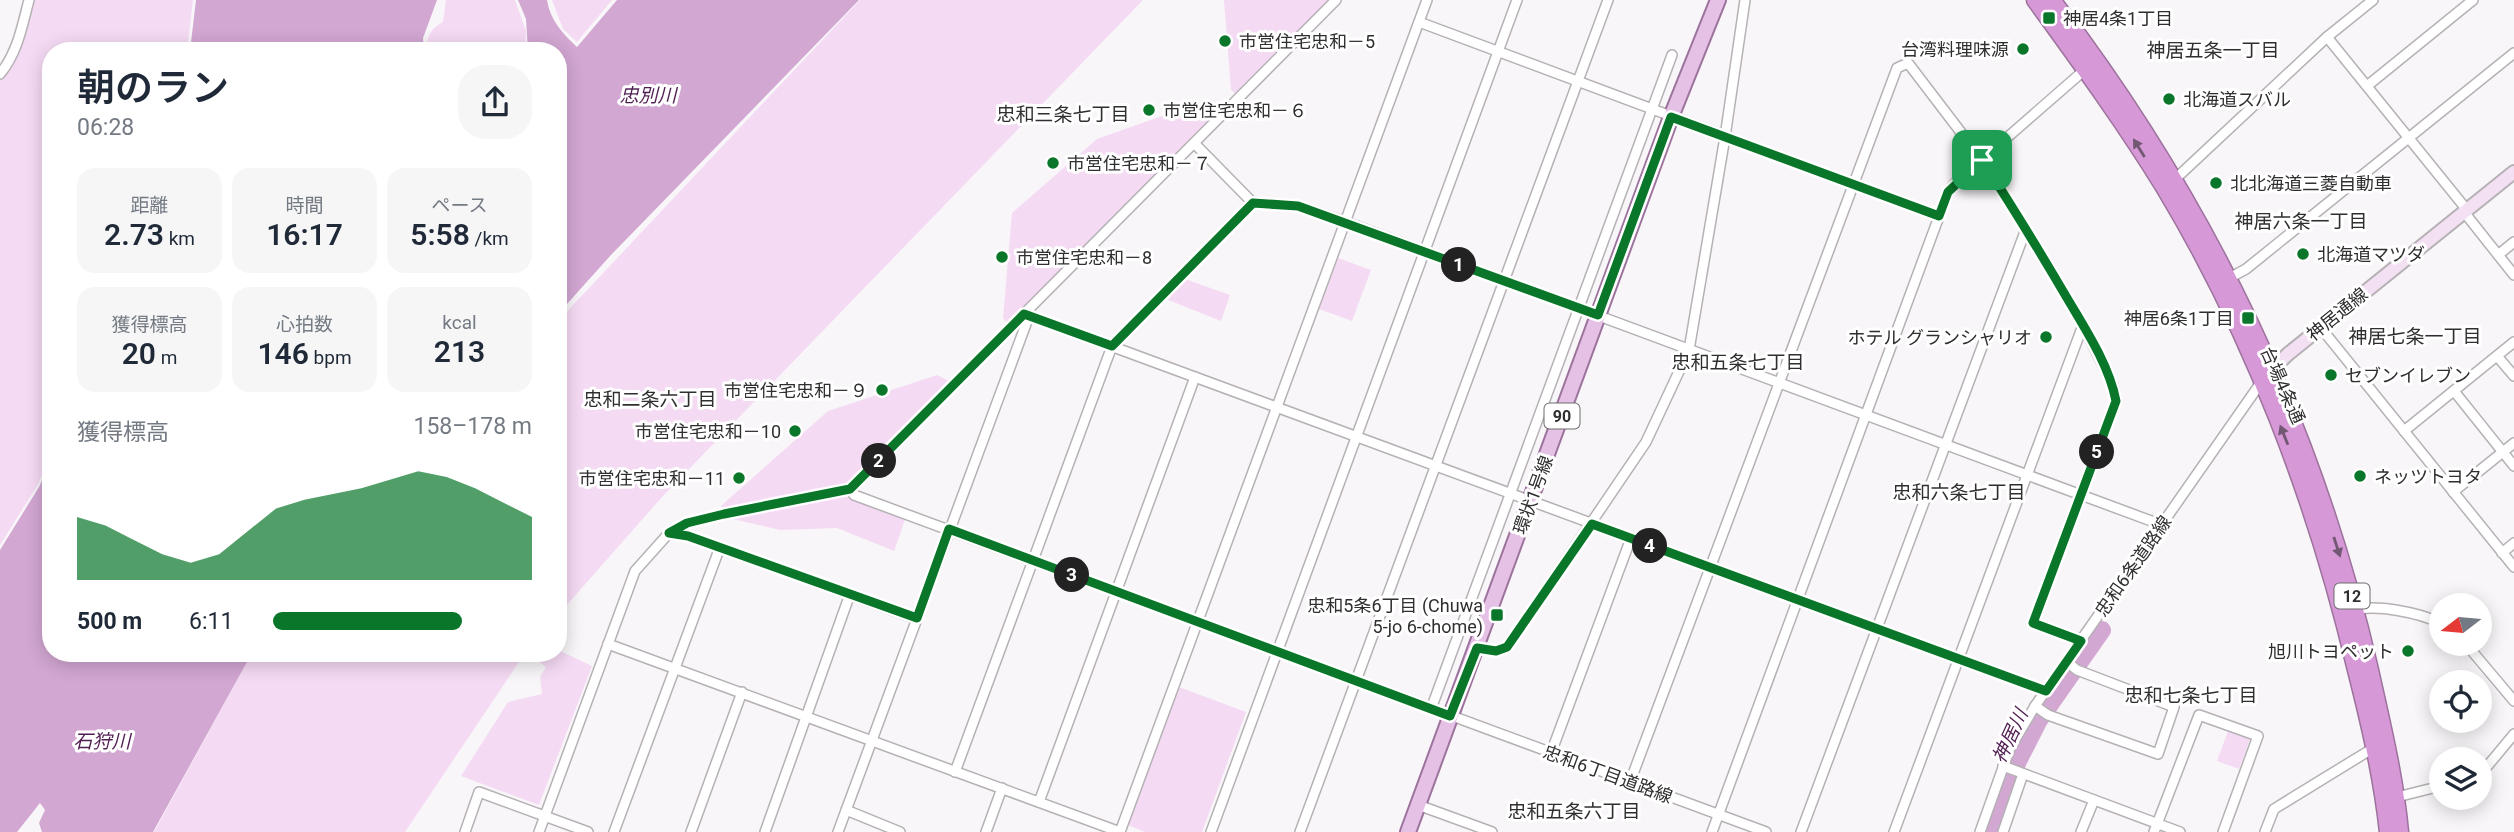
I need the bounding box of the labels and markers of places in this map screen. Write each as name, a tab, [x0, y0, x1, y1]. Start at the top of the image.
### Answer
place label: 神居4条1丁目	[2063, 8, 2173, 29]
marker: 神居4条1丁目	[2041, 10, 2057, 26]
place label: 市営住宅忠和－5	[1239, 31, 1375, 52]
marker: 市営住宅忠和－5	[1217, 33, 1233, 49]
place label: 台湾料理味源	[1901, 39, 2009, 60]
marker: 台湾料理味源	[2015, 41, 2031, 57]
place label: 北海道スバル	[2183, 89, 2291, 110]
marker: 北海道スバル	[2161, 91, 2177, 107]
place label: 市営住宅忠和－６	[1163, 100, 1307, 121]
marker: 市営住宅忠和－６	[1141, 102, 1157, 118]
pin	[1952, 130, 2012, 190]
place label: 市営住宅忠和－７	[1067, 153, 1211, 174]
marker: 市営住宅忠和－７	[1045, 155, 1061, 171]
place label: 北北海道三菱自動車	[2230, 173, 2392, 194]
marker: 北北海道三菱自動車	[2208, 175, 2224, 191]
place label: 北海道マツダ	[2317, 244, 2425, 265]
marker: 北海道マツダ	[2295, 246, 2311, 262]
place label: 市営住宅忠和－8	[1016, 247, 1152, 268]
pin: 1	[1442, 247, 1476, 282]
marker: 市営住宅忠和－8	[994, 249, 1010, 265]
place label: 神居6条1丁目	[2124, 308, 2234, 329]
marker: 神居6条1丁目	[2240, 310, 2256, 326]
place label: ホテル グランシャリオ	[1848, 327, 2032, 348]
marker: ホテル グランシャリオ	[2038, 329, 2054, 345]
place label: セブンイレブン	[2345, 365, 2471, 386]
marker: セブンイレブン	[2323, 367, 2339, 383]
place label: 市営住宅忠和－９	[724, 380, 868, 401]
marker: 市営住宅忠和－９	[874, 382, 890, 398]
place label: 市営住宅忠和－10	[635, 421, 781, 442]
marker: 市営住宅忠和－10	[787, 423, 803, 439]
pin: 5	[2080, 434, 2114, 470]
pin: 2	[862, 444, 896, 478]
place label: ネッツトヨタ	[2374, 466, 2482, 487]
place label: 市営住宅忠和－11	[579, 468, 725, 489]
marker: ネッツトヨタ	[2352, 468, 2368, 484]
marker: 市営住宅忠和－11	[731, 470, 747, 486]
pin: 4	[1632, 528, 1668, 564]
pin: 3	[1054, 558, 1090, 592]
place label: 忠和5条6丁目 (Chuwa 5-jo 6-chome)	[1307, 595, 1483, 638]
marker: 忠和5条6丁目 (Chuwa 5-jo 6-chome)	[1489, 607, 1505, 623]
place label: 旭川トヨペット	[2268, 641, 2394, 662]
marker: 旭川トヨペット	[2400, 643, 2416, 659]

